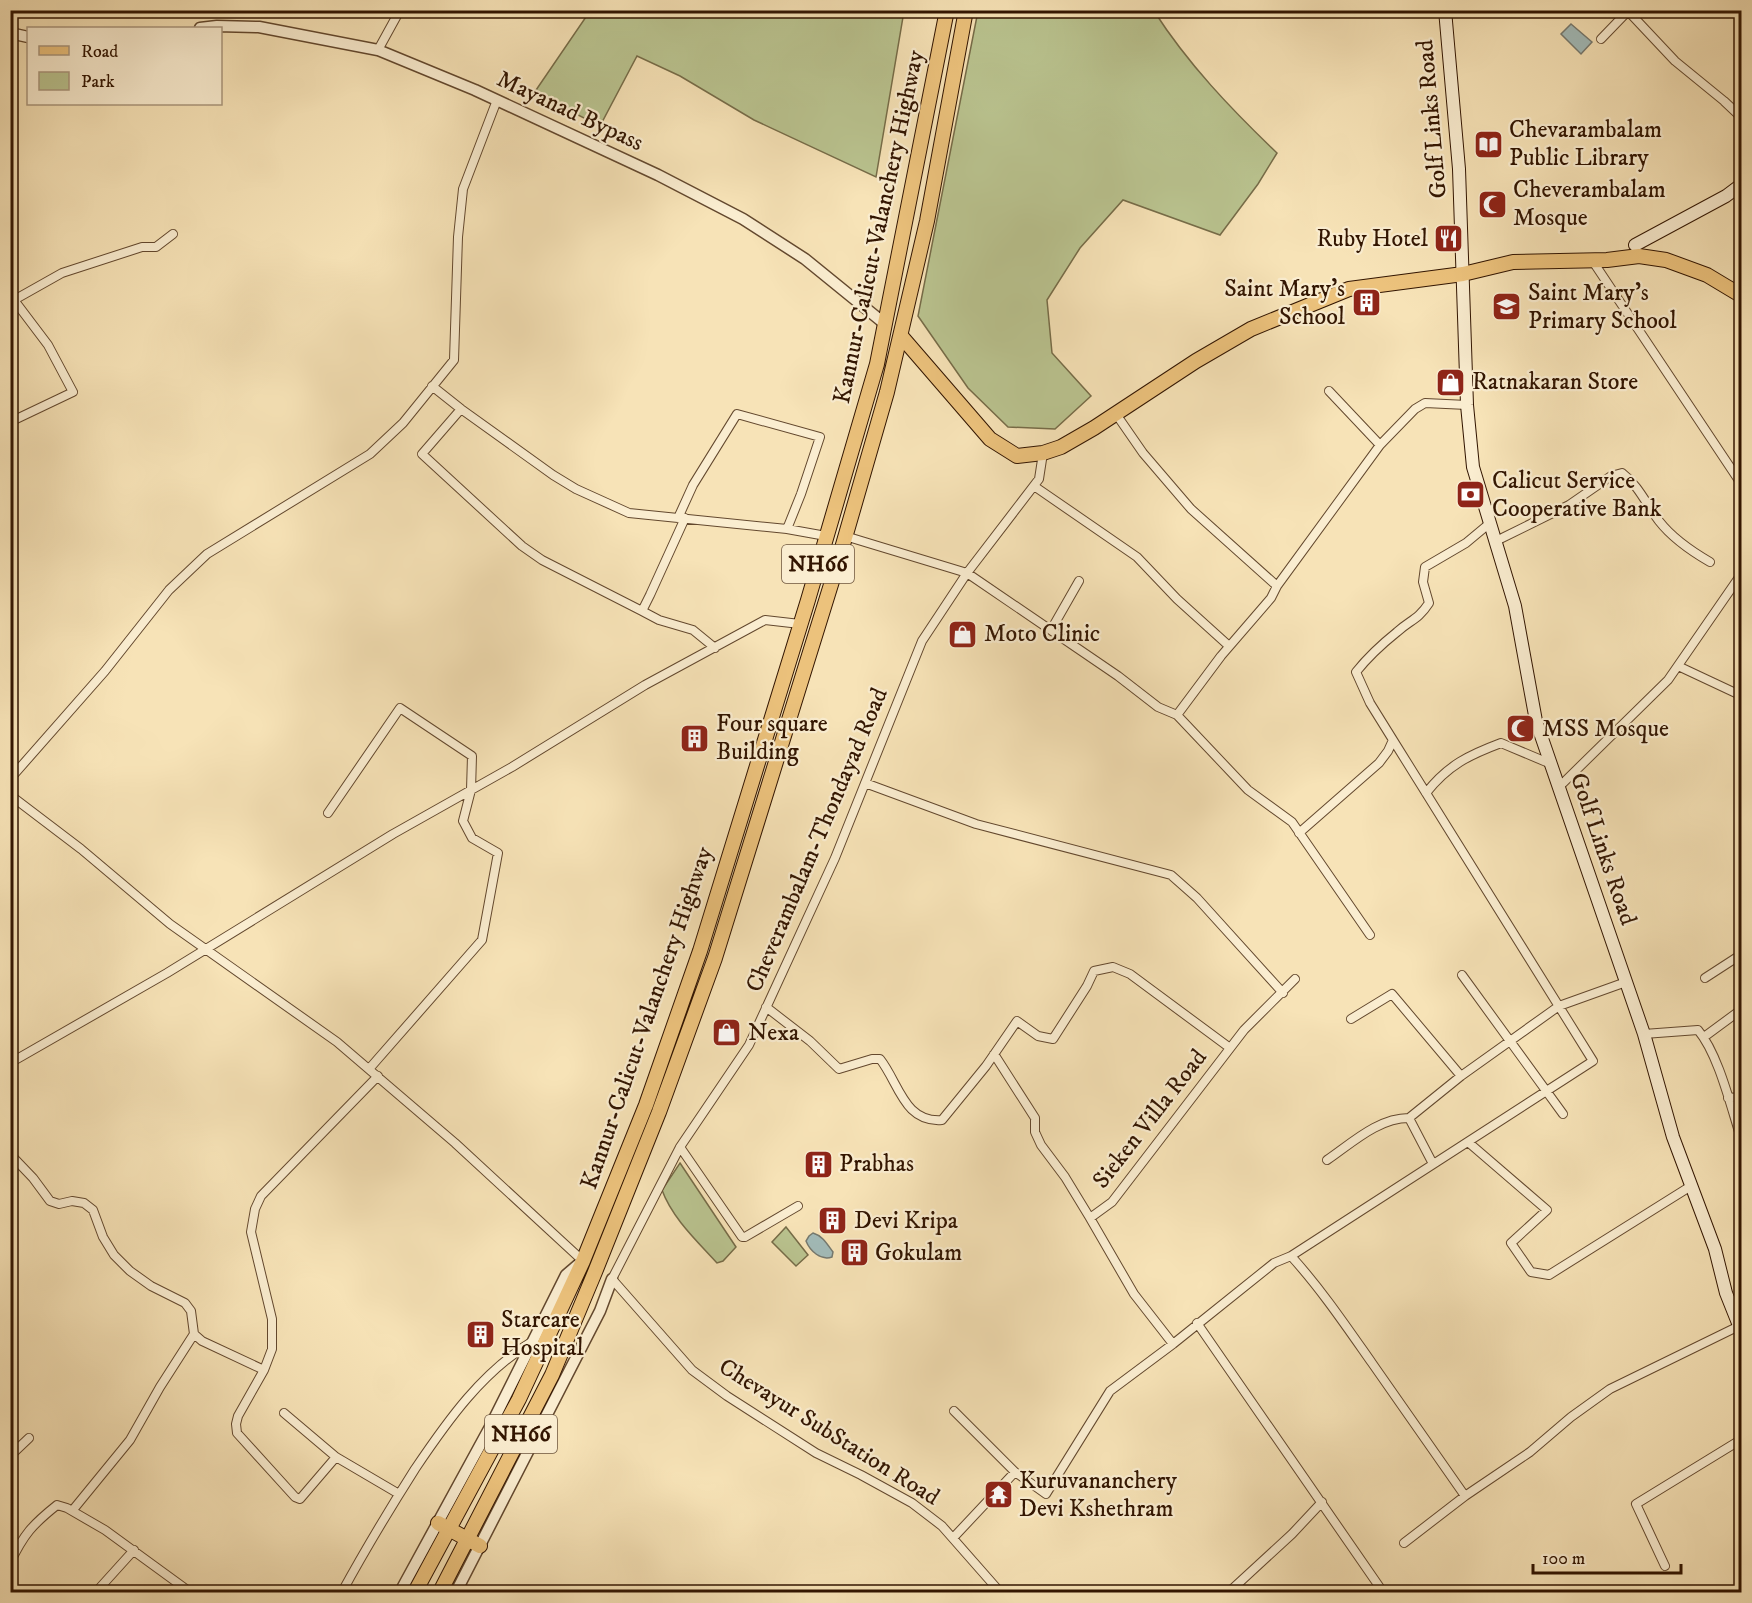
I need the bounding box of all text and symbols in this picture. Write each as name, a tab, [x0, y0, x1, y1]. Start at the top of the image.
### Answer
legend	[27, 27, 222, 105]
street label: Golf Links Road	[1410, 38, 1454, 200]
text: Road	[81, 41, 118, 63]
street label: Kannur-Calicut-Valanchery Highway	[827, 47, 931, 406]
street label: Mayanad Bypass	[492, 64, 648, 158]
text: Park	[81, 71, 115, 93]
place label: Chevarambalam Public Library	[1509, 115, 1662, 173]
library icon: Chevarambalam Public Library	[1472, 128, 1504, 160]
place label: Cheverambalam Mosque	[1513, 175, 1666, 233]
mosque icon: Cheverambalam Mosque	[1476, 188, 1508, 220]
restaurant icon: Ruby Hotel	[1433, 223, 1465, 255]
place label: Ruby Hotel	[1316, 224, 1429, 254]
place label: Saint Mary's School	[1224, 274, 1346, 332]
place label: Saint Mary's Primary School	[1528, 278, 1677, 336]
building icon: Saint Mary's School	[1350, 287, 1382, 319]
school or university icon: Saint Mary's Primary School	[1491, 291, 1523, 323]
shop icon: Ratnakaran Store	[1435, 366, 1467, 398]
place label: Ratnakaran Store	[1472, 367, 1638, 397]
place label: Calicut Service Cooperative Bank	[1492, 466, 1662, 524]
bank icon: Calicut Service Cooperative Bank	[1455, 479, 1487, 511]
road number: NH66	[782, 545, 854, 583]
shop icon: Moto Clinic	[947, 618, 979, 650]
place label: Moto Clinic	[984, 619, 1100, 649]
street label: Cheverambalam-Thondayad Road	[739, 683, 895, 997]
place label: Four square Building	[716, 709, 828, 767]
mosque icon: MSS Mosque	[1505, 713, 1537, 745]
place label: MSS Mosque	[1542, 714, 1669, 744]
building icon: Four square Building	[679, 722, 711, 754]
street label: Golf Links Road	[1563, 769, 1643, 929]
street label: Kannur-Calicut-Valanchery Highway	[574, 842, 720, 1193]
shop icon: Nexa	[711, 1017, 743, 1049]
place label: Nexa	[748, 1018, 800, 1048]
street label: Sieken Villa Road	[1086, 1043, 1214, 1195]
building icon: Prabhas	[802, 1148, 834, 1180]
place label: Prabhas	[839, 1149, 914, 1179]
building icon: Devi Kripa	[817, 1205, 849, 1237]
place label: Devi Kripa	[854, 1206, 959, 1236]
building icon: Gokulam	[838, 1237, 870, 1269]
place label: Gokulam	[875, 1238, 962, 1268]
place label: Starcare Hospital	[501, 1305, 584, 1363]
building icon: Starcare Hospital	[464, 1318, 496, 1350]
street label: Chevayur SubStation Road	[713, 1352, 945, 1512]
road number: NH66	[485, 1415, 557, 1453]
place label: Kuruvananchery Devi Kshethram	[1019, 1466, 1177, 1524]
temple icon: Kuruvananchery Devi Kshethram	[982, 1479, 1014, 1511]
scale bar	[1533, 1537, 1682, 1575]
text: 100 m	[1542, 1548, 1585, 1570]

